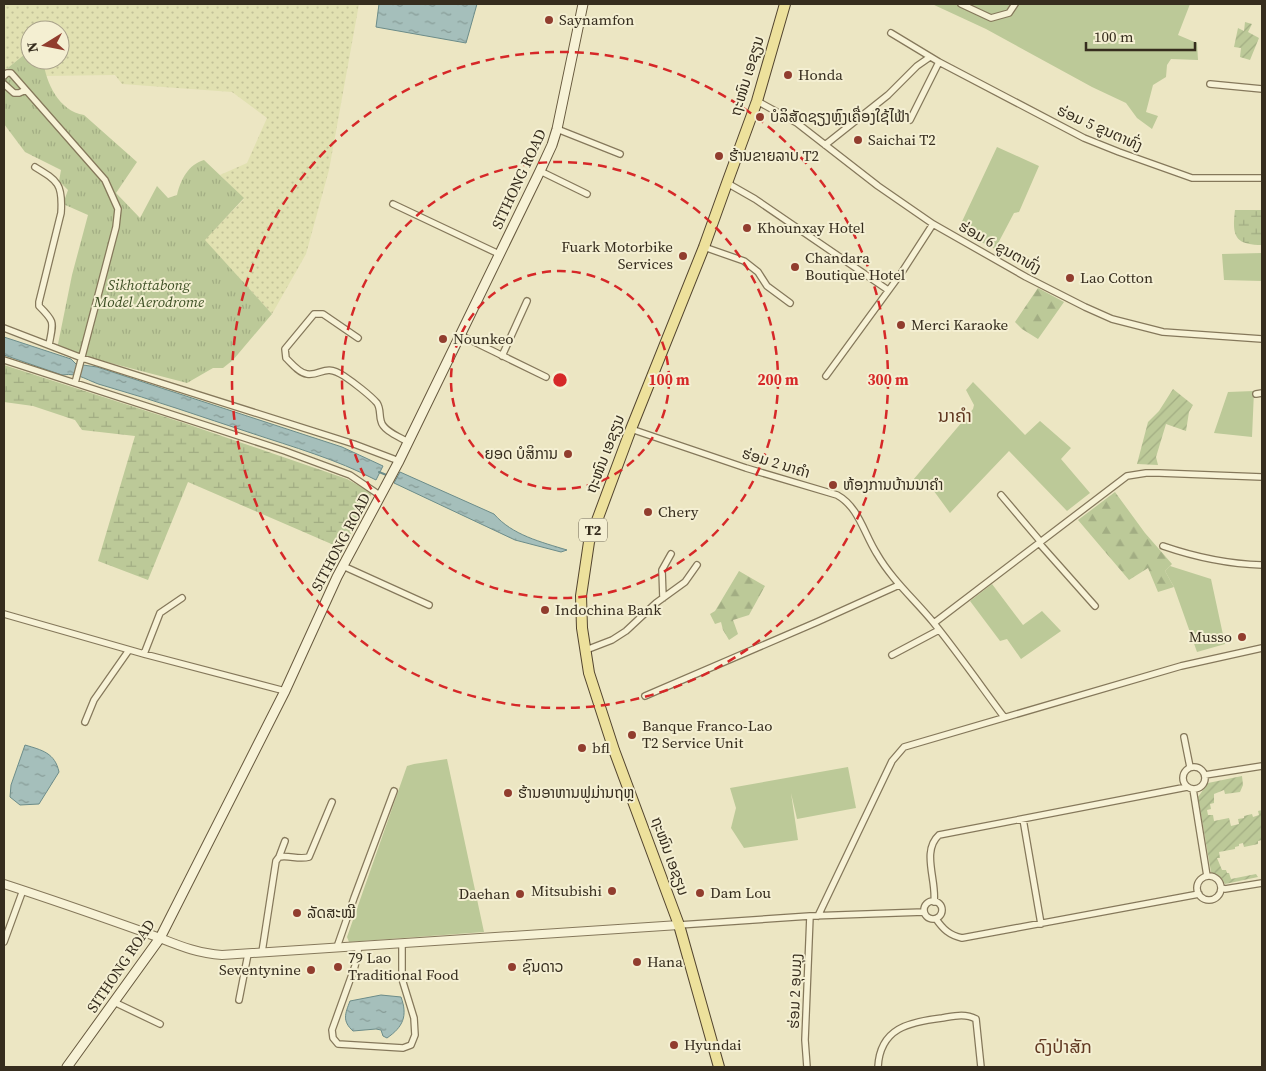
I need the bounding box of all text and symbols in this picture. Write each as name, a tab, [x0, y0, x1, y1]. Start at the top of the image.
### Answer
place label: Saynamfon	[559, 9, 634, 30]
marker: Saynamfon	[543, 14, 555, 26]
north arrow	[20, 20, 70, 70]
scale bar	[1086, 20, 1195, 52]
text: 100 m	[1094, 26, 1134, 47]
street label: ຖະໜົນ ເອຊຽນ	[724, 33, 769, 118]
text: N	[21, 40, 43, 54]
place label: Honda	[798, 64, 843, 85]
marker: Honda	[782, 69, 794, 81]
street label: ຮ່ອມ 5 ຂູນຕາທົ່ງ	[1054, 99, 1146, 156]
place label: ບໍລິສັດຊຽງຫຼົງເຄື່ອງໃຊ້ໄຟ້າ	[770, 105, 910, 127]
marker: ບໍລິສັດຊຽງຫຼົງເຄື່ອງໃຊ້ໄຟ້າ	[754, 111, 766, 123]
street label: SITHONG ROAD	[486, 125, 551, 232]
place label: Saichai T2	[868, 129, 936, 150]
marker: Saichai T2	[852, 134, 864, 146]
place label: ຮ້ານຂາຍລາບ T2	[729, 145, 819, 166]
marker: ຮ້ານຂາຍລາບ T2	[713, 150, 725, 162]
street label: ຮ່ອມ 6 ຂູນຕາທົ່ງ	[955, 215, 1045, 278]
place label: Khounxay Hotel	[757, 217, 865, 238]
marker: Khounxay Hotel	[741, 222, 753, 234]
place label: Fuark Motorbike Services	[561, 236, 673, 274]
place label: Chandara Boutique Hotel	[805, 247, 906, 285]
marker: Fuark Motorbike Services	[677, 250, 689, 262]
marker: Chandara Boutique Hotel	[789, 261, 801, 273]
place label: Lao Cotton	[1080, 267, 1153, 288]
marker: Lao Cotton	[1064, 272, 1076, 284]
park label: Sikhottabong Model Aerodrome	[93, 274, 204, 312]
place label: Merci Karaoke	[911, 314, 1009, 335]
marker: Merci Karaoke	[895, 319, 907, 331]
place label: Nounkeo	[453, 328, 514, 349]
marker: Nounkeo	[437, 333, 449, 345]
text: 100 m	[648, 369, 690, 390]
text: 200 m	[757, 369, 799, 390]
text: 300 m	[867, 369, 909, 390]
centre of rings	[551, 371, 569, 389]
district label: ນາຄຳ	[938, 403, 972, 428]
street label: ຖະໜົນ ເອຊຽນ	[580, 411, 629, 496]
street label: ຮ່ອມ 2 ນາຄຳ	[739, 442, 813, 483]
place label: ຍອດ ບໍສິການ	[484, 443, 558, 464]
marker: ຍອດ ບໍສິການ	[562, 448, 574, 460]
place label: ຫ້ອງການບ້ານນາຄໍາ	[843, 474, 943, 495]
marker: ຫ້ອງການບ້ານນາຄໍາ	[827, 479, 839, 491]
street label: SITHONG ROAD	[306, 489, 375, 595]
place label: Chery	[658, 501, 699, 522]
marker: Chery	[642, 506, 654, 518]
road number: T2	[579, 518, 607, 542]
place label: Indochina Bank	[555, 599, 662, 620]
marker: Indochina Bank	[539, 604, 551, 616]
place label: Musso	[1189, 626, 1232, 647]
marker: Musso	[1236, 631, 1248, 643]
place label: Banque Franco-Lao T2 Service Unit	[642, 715, 773, 753]
marker: Banque Franco-Lao T2 Service Unit	[626, 729, 638, 741]
place label: bfl	[592, 737, 610, 758]
marker: bfl	[576, 742, 588, 754]
place label: ຮ້ານອາຫານຟູມ່ານຖຫຼ	[518, 782, 634, 803]
marker: ຮ້ານອາຫານຟູມ່ານຖຫຼ	[502, 787, 514, 799]
street label: ຖະໜົນ ເອຊຽນ	[646, 813, 694, 898]
place label: Mitsubishi	[531, 880, 602, 901]
place label: Dam Lou	[710, 882, 771, 903]
place label: Daehan	[459, 883, 510, 904]
marker: Mitsubishi	[606, 885, 618, 897]
marker: Dam Lou	[694, 887, 706, 899]
marker: Daehan	[514, 888, 526, 900]
place label: ລັດສະໝີ	[307, 902, 356, 923]
marker: ລັດສະໝີ	[291, 907, 303, 919]
street label: SITHONG ROAD	[82, 915, 160, 1016]
place label: 79 Lao Traditional Food	[348, 947, 459, 985]
place label: Hana	[647, 951, 683, 972]
street label: ຮ່ອມ 2 ອຸບມຸງ	[783, 953, 806, 1029]
place label: ຊົນດາວ	[522, 956, 564, 977]
marker: Hana	[631, 956, 643, 968]
place label: Seventynine	[219, 959, 301, 980]
marker: 79 Lao Traditional Food	[332, 961, 344, 973]
marker: ຊົນດາວ	[506, 961, 518, 973]
marker: Seventynine	[305, 964, 317, 976]
place label: Hyundai	[684, 1034, 741, 1055]
district label: ດົງປ່າສັກ	[1034, 1034, 1092, 1059]
marker: Hyundai	[668, 1039, 680, 1051]

